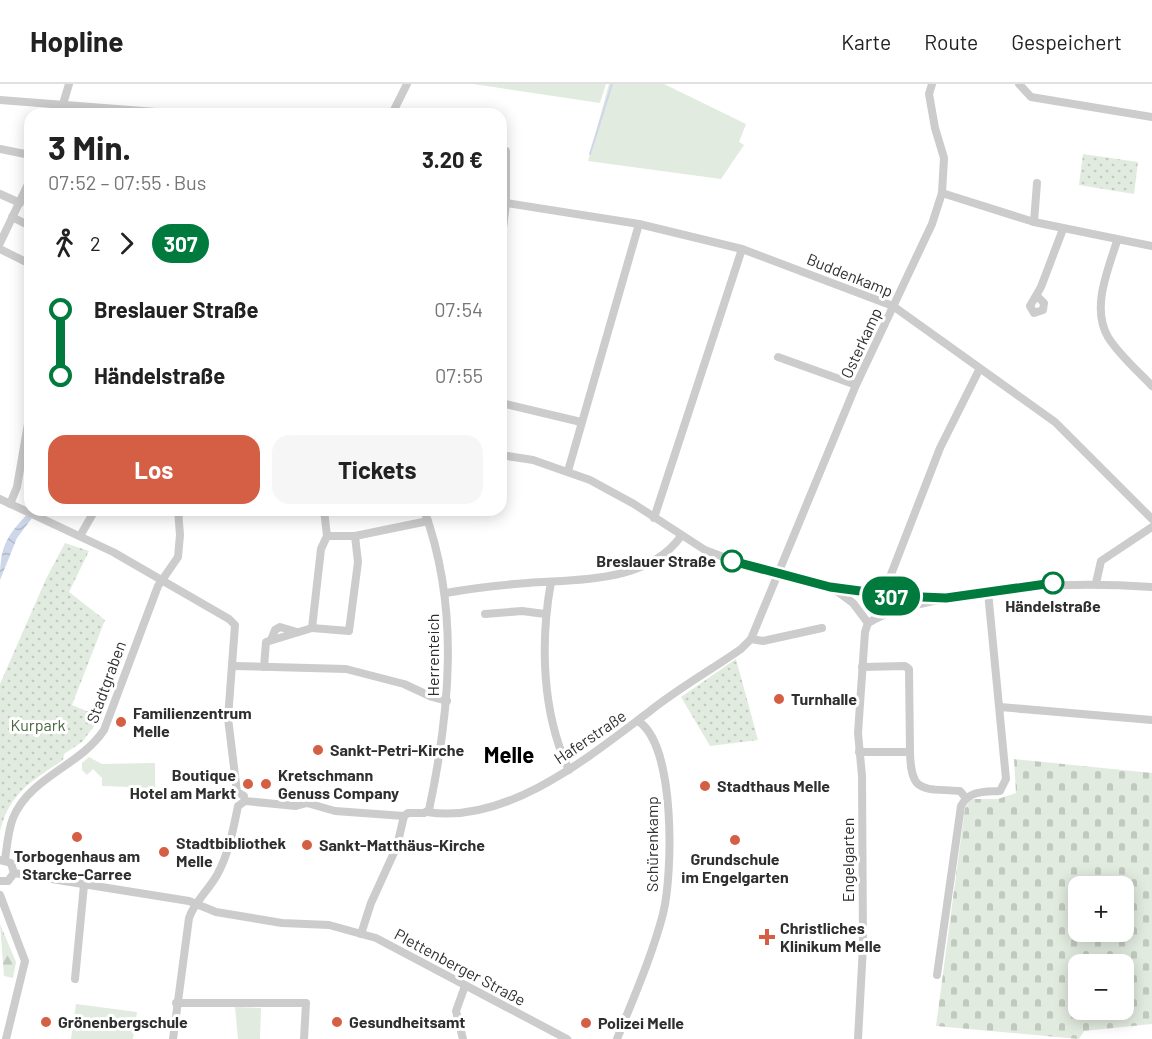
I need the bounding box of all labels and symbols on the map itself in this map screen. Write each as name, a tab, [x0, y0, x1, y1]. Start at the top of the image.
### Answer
street label: Buddenkamp	[804, 249, 896, 300]
street label: Osterkamp	[836, 304, 885, 381]
marker: Breslauer Straße	[721, 550, 743, 572]
place label: Breslauer Straße	[596, 551, 716, 570]
marker: Händelstraße	[1042, 572, 1064, 594]
line badge: 307	[856, 576, 926, 616]
place label: Händelstraße	[1005, 596, 1101, 615]
street label: Herrenteich	[423, 614, 442, 696]
street label: Stadtgraben	[82, 638, 129, 726]
place label: Turnhalle	[791, 689, 857, 708]
marker: Turnhalle	[772, 692, 786, 706]
place label: Familienzentrum Melle	[133, 703, 252, 740]
street label: Haferstraße	[550, 706, 629, 768]
park label: Kurpark	[10, 715, 66, 734]
marker: Familienzentrum Melle	[114, 715, 128, 729]
place label: Sankt-Petri-Kirche	[330, 740, 464, 759]
district label: Melle	[484, 741, 534, 767]
marker: Sankt-Petri-Kirche	[311, 743, 325, 757]
place label: Boutique Hotel am Markt	[130, 765, 236, 802]
place label: Kretschmann Genuss Company	[278, 765, 399, 802]
place label: Stadthaus Melle	[717, 776, 830, 795]
marker: Boutique Hotel am Markt	[241, 777, 255, 791]
marker: Kretschmann Genuss Company	[259, 777, 273, 791]
marker: Stadthaus Melle	[698, 779, 712, 793]
street label: Schürenkamp	[642, 796, 661, 892]
street label: Engelgarten	[838, 818, 857, 902]
marker: Torbogenhaus am Starcke-Carree	[70, 830, 84, 844]
place label: Stadtbibliothek Melle	[176, 833, 287, 870]
marker: Grundschule im Engelgarten	[728, 833, 742, 847]
place label: Sankt-Matthäus-Kirche	[319, 835, 485, 854]
marker: Sankt-Matthäus-Kirche	[300, 838, 314, 852]
marker: Stadtbibliothek Melle	[157, 845, 171, 859]
place label: Torbogenhaus am Starcke-Carree	[14, 846, 140, 883]
place label: Grundschule im Engelgarten	[681, 849, 789, 886]
place label: Christliches Klinikum Melle	[780, 918, 882, 955]
street label: Plettenberger Straße	[391, 924, 529, 1009]
marker: Christliches Klinikum Melle	[758, 928, 776, 946]
place label: Grönenbergschule	[58, 1012, 188, 1031]
place label: Gesundheitsamt	[349, 1012, 465, 1031]
place label: Polizei Melle	[598, 1013, 684, 1032]
marker: Grönenbergschule	[39, 1015, 53, 1029]
marker: Gesundheitsamt	[330, 1015, 344, 1029]
marker: Polizei Melle	[579, 1016, 593, 1030]

